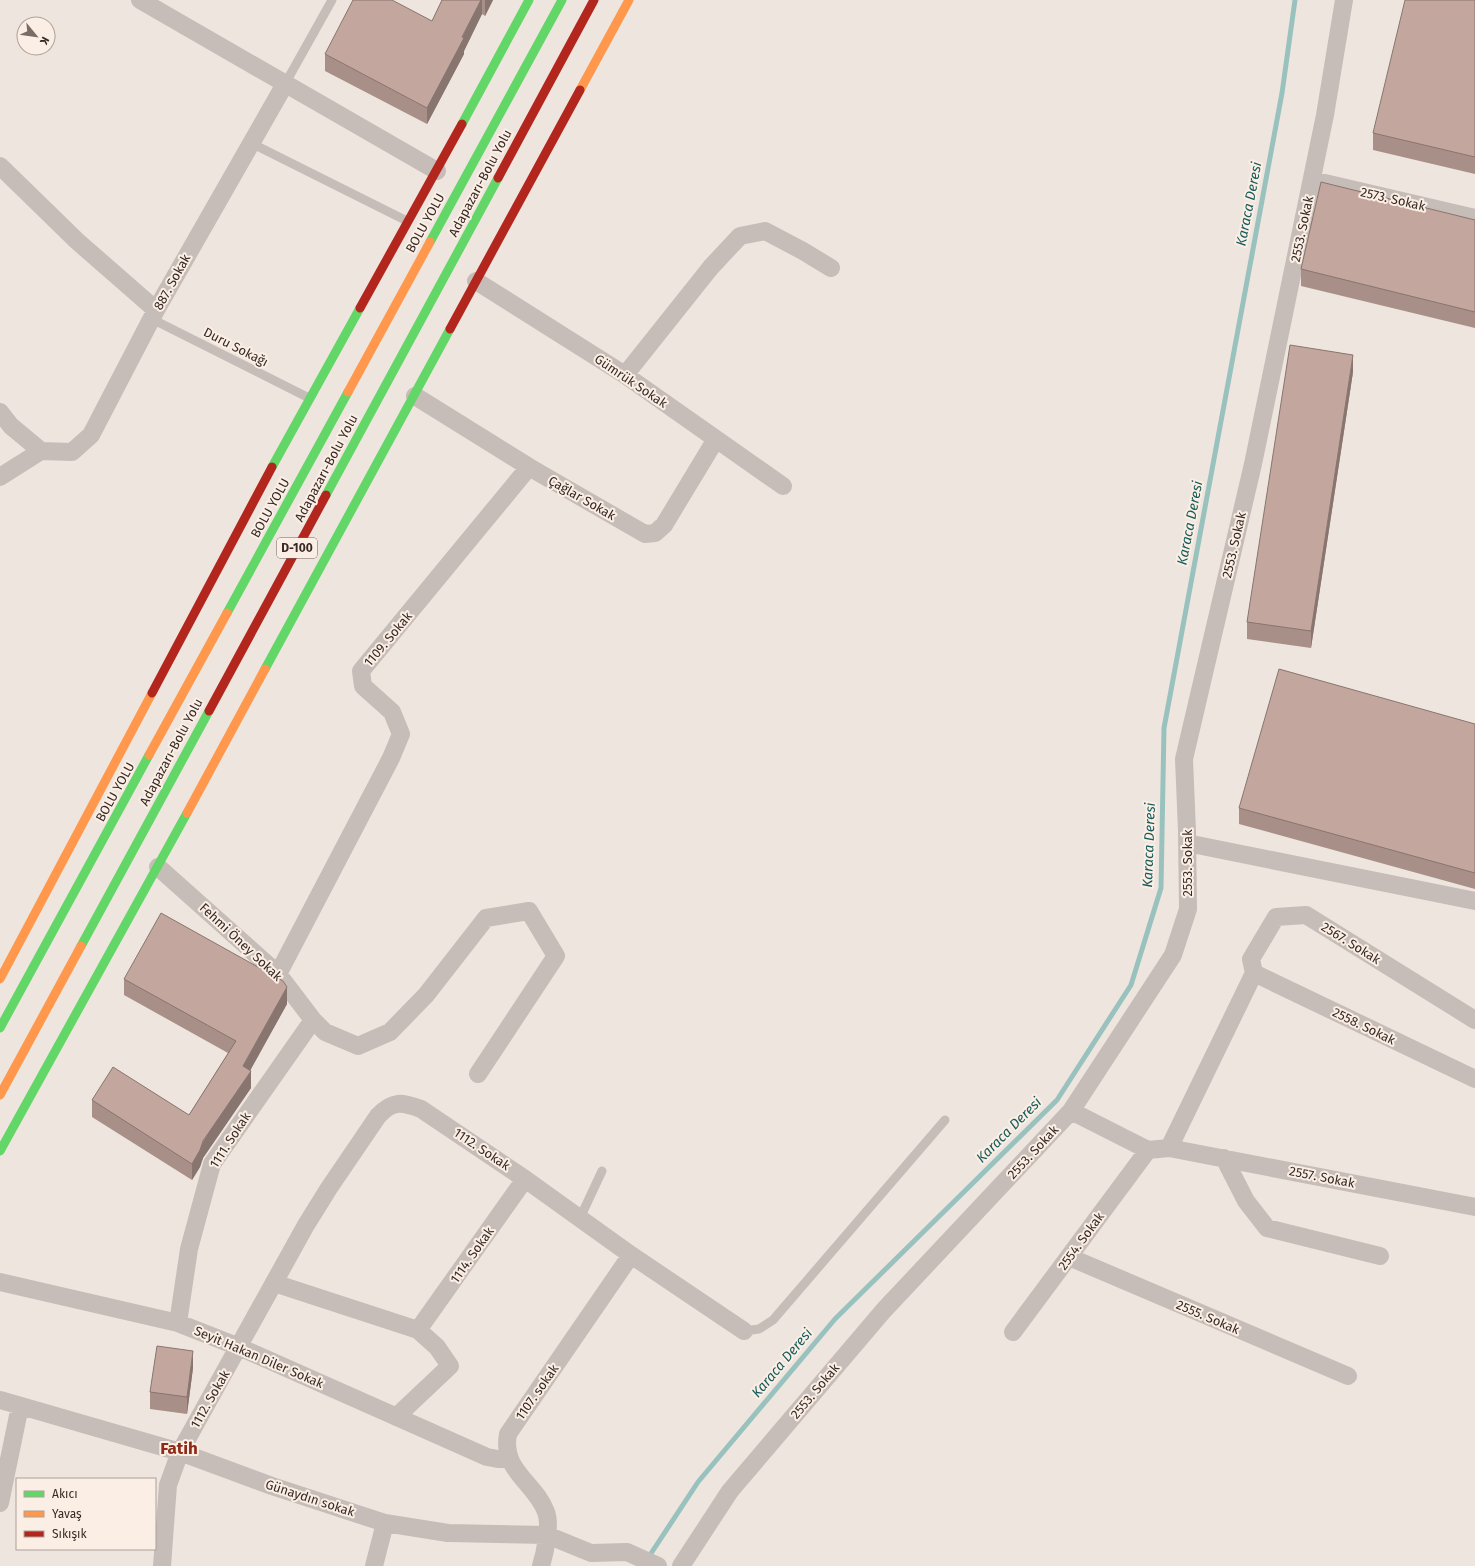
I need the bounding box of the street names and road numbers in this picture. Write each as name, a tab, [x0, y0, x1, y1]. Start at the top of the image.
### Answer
street label: Adapazarı-Bolu Yolu	[445, 127, 515, 239]
street label: 2573. Sokak	[1359, 184, 1427, 214]
street label: BOLU YOLU	[403, 191, 447, 255]
street label: 2553. Sokak	[1288, 194, 1316, 263]
street label: 887. Sokak	[151, 251, 194, 312]
street label: Duru Sokağı	[201, 324, 271, 370]
street label: Gümrük Sokak	[592, 351, 670, 411]
street label: Adapazarı-Bolu Yolu	[291, 412, 361, 524]
street label: Çağlar Sokak	[546, 473, 619, 523]
street label: BOLU YOLU	[248, 476, 292, 540]
street label: 2553. Sokak	[1219, 510, 1249, 579]
road number: D-100	[277, 538, 317, 558]
street label: 1109. Sokak	[361, 608, 415, 669]
street label: Adapazarı-Bolu Yolu	[136, 696, 206, 808]
street label: BOLU YOLU	[93, 760, 137, 824]
street label: 2553. Sokak	[1180, 829, 1195, 897]
street label: Fehmi Öney Sokak	[197, 899, 286, 984]
street label: 2567. Sokak	[1319, 919, 1384, 967]
street label: 2558. Sokak	[1330, 1004, 1398, 1048]
street label: 1111. Sokak	[206, 1109, 254, 1171]
street label: 2553. Sokak	[1005, 1122, 1062, 1182]
street label: 1112. Sokak	[451, 1125, 513, 1173]
street label: 2557. Sokak	[1288, 1163, 1356, 1191]
street label: 2554. Sokak	[1055, 1209, 1107, 1273]
street label: 1114. Sokak	[447, 1224, 497, 1286]
street label: 2555. Sokak	[1174, 1297, 1242, 1337]
street label: Seyit Hakan Diler Sokak	[192, 1323, 326, 1391]
street label: 2553. Sokak	[788, 1360, 843, 1422]
street label: 1107. sokak	[512, 1361, 562, 1423]
street label: 1112. Sokak	[187, 1367, 233, 1431]
street label: Günaydın sokak	[263, 1477, 357, 1520]

